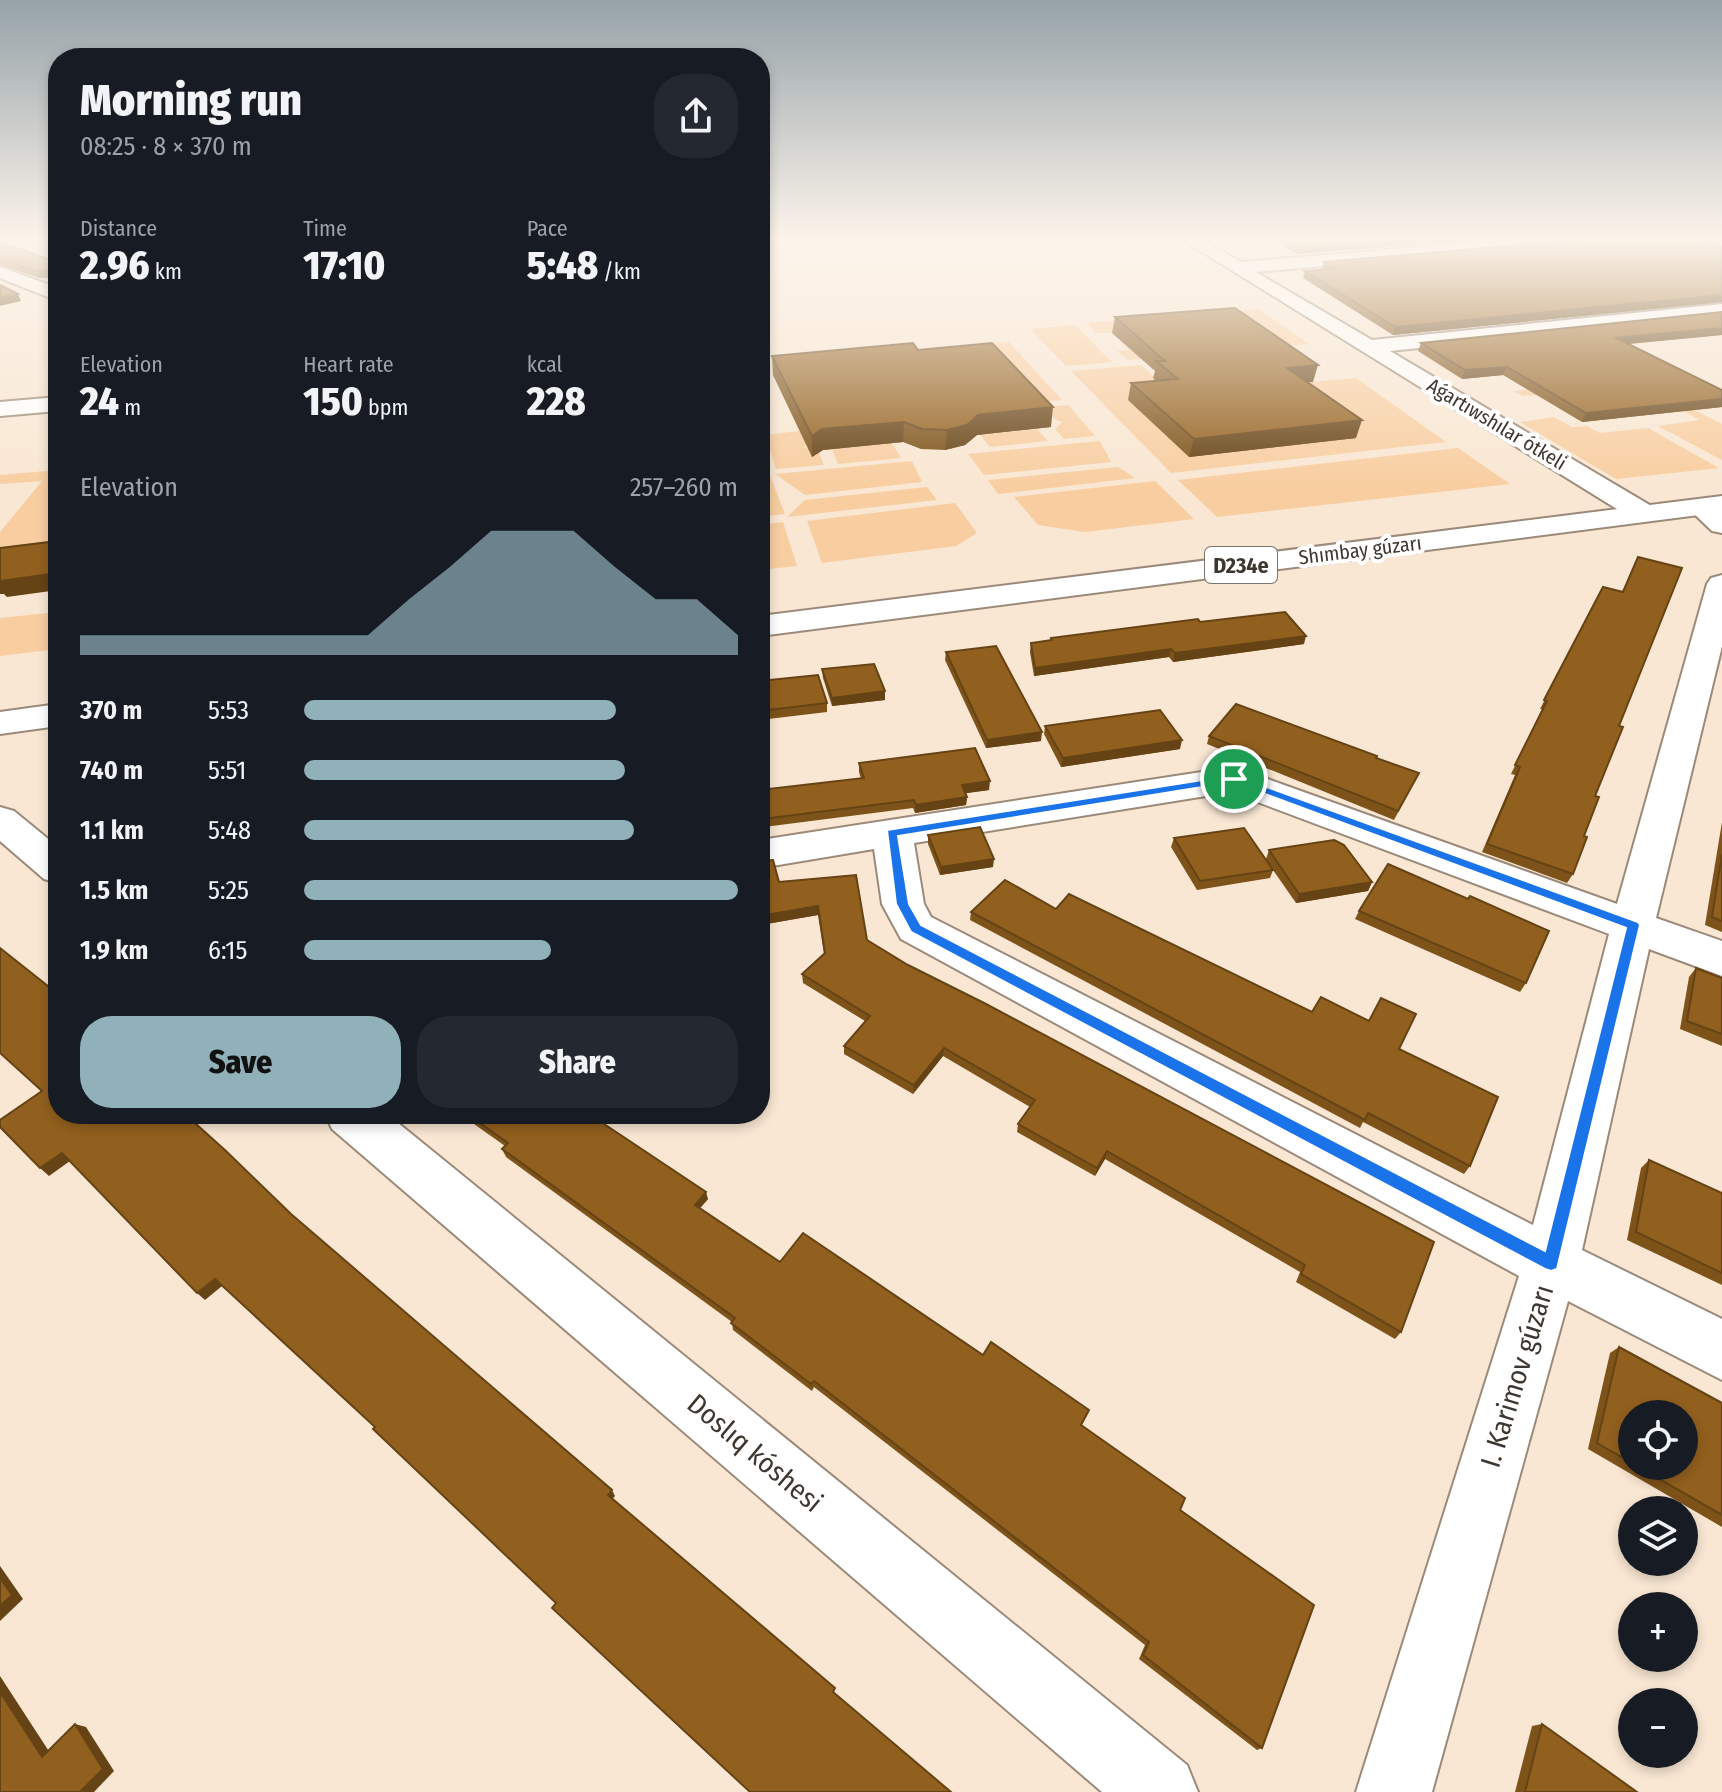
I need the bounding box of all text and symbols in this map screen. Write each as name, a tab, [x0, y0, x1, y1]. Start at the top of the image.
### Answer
text: Morning run	[80, 74, 302, 127]
button: share	[654, 74, 738, 158]
text: 08:25 · 8 × 370 m	[80, 131, 252, 162]
text: Distance	[80, 215, 157, 242]
text: Time	[303, 215, 347, 242]
text: Pace	[527, 215, 568, 242]
text: 2.96	[80, 242, 150, 290]
text: 17:10	[303, 242, 385, 290]
text: 5:48	[527, 242, 598, 290]
text: km	[150, 258, 182, 285]
text: /km	[598, 258, 641, 285]
text: Elevation	[80, 351, 163, 378]
text: Heart rate	[303, 351, 394, 378]
text: kcal	[527, 351, 562, 378]
street label: Aǵartıwshılar ótkeli	[1423, 373, 1571, 475]
text: 24	[80, 378, 119, 426]
text: 150	[303, 378, 363, 426]
text: 228	[527, 378, 586, 426]
text: m	[119, 394, 141, 421]
text: bpm	[363, 394, 408, 421]
text: Elevation	[80, 472, 178, 503]
text: 257–260 m	[630, 472, 738, 503]
street label: Shımbay gúzarı	[1297, 531, 1423, 569]
road number: D234e	[1205, 547, 1277, 583]
text: 370 m	[80, 695, 142, 726]
text: 5:53	[208, 695, 249, 726]
pin	[1200, 745, 1268, 813]
text: 740 m	[80, 755, 143, 786]
text: 5:51	[208, 755, 246, 786]
icon: arrive	[1212, 757, 1256, 801]
text: 1.1 km	[80, 815, 144, 846]
text: 5:48	[208, 815, 251, 846]
text: 1.5 km	[80, 875, 148, 906]
text: 5:25	[208, 875, 249, 906]
text: 1.9 km	[80, 935, 148, 966]
text: 6:15	[208, 935, 247, 966]
button: Save	[80, 1016, 401, 1108]
button: Share	[417, 1016, 738, 1108]
street label: I. Karimov gúzarı	[1474, 1281, 1560, 1471]
street label: Doslıq kóshesi	[681, 1387, 829, 1519]
map controls	[1618, 1400, 1698, 1768]
button: locate	[1618, 1400, 1698, 1480]
button: layers	[1618, 1496, 1698, 1576]
button: +	[1618, 1592, 1698, 1672]
button: −	[1618, 1688, 1698, 1768]

